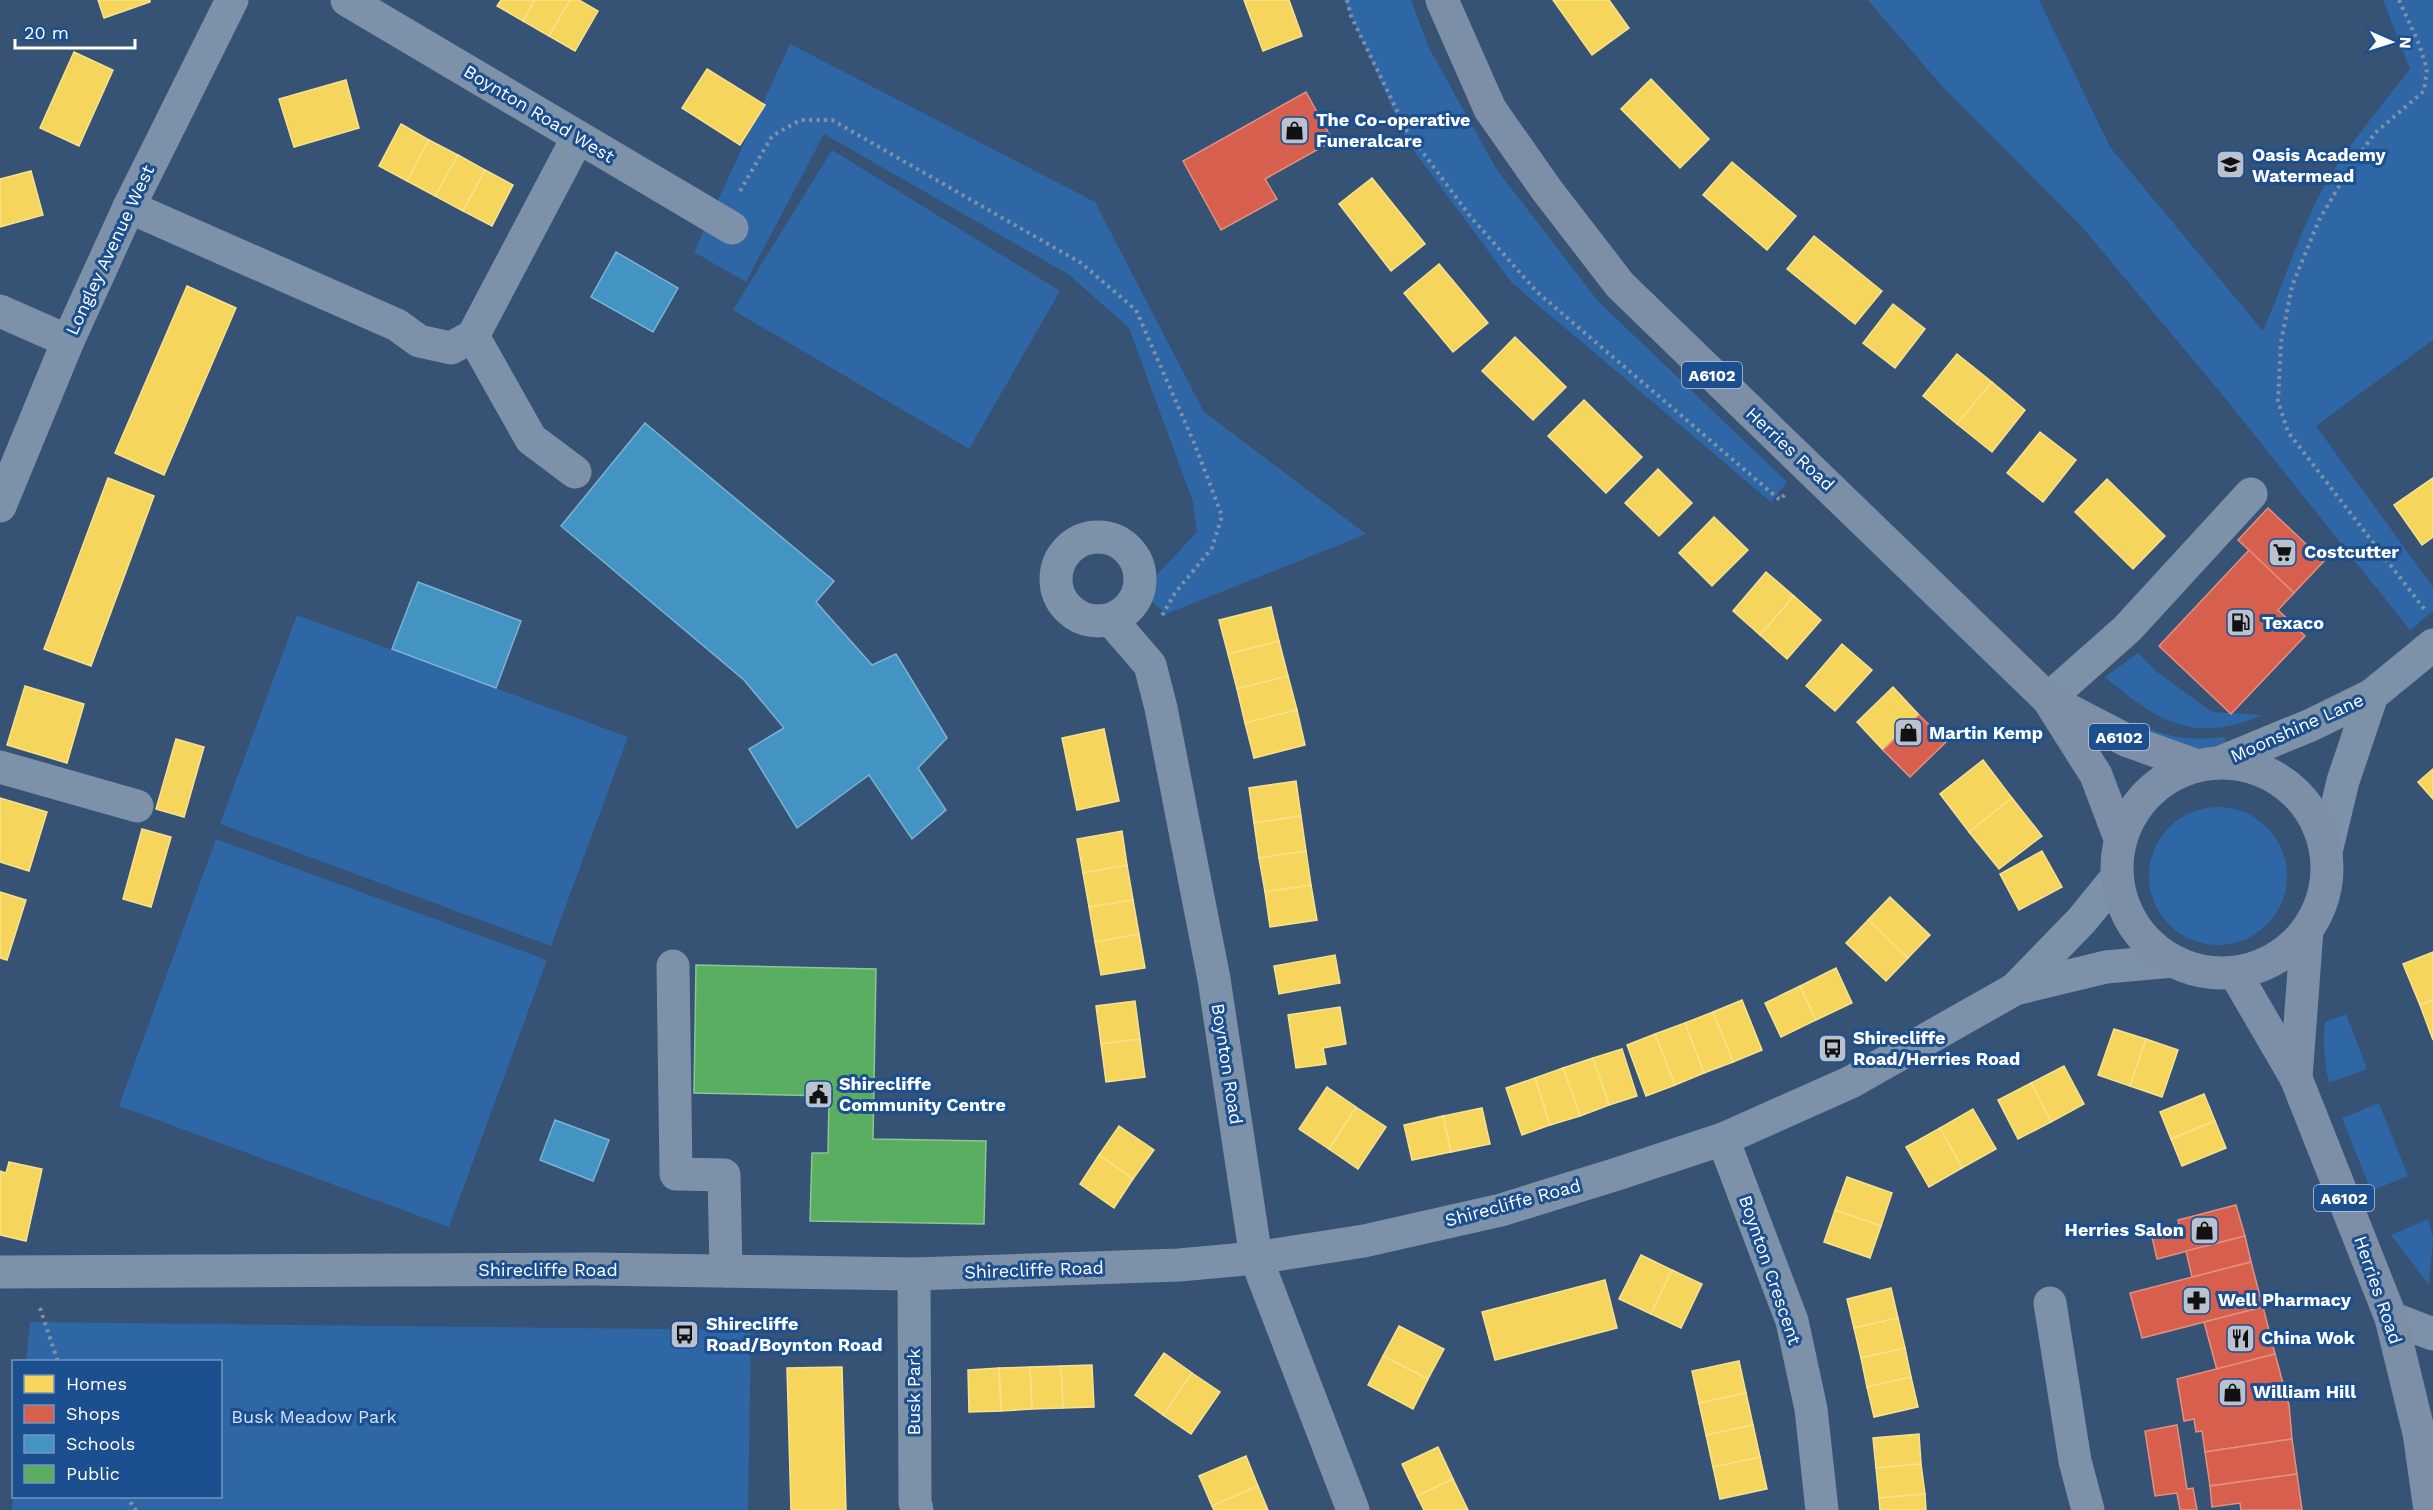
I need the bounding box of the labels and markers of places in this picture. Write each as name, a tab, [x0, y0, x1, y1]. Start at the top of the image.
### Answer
place label: The Co-operative Funeralcare	[1316, 109, 1471, 151]
shop icon: The Co-operative Funeralcare	[1279, 114, 1311, 146]
place label: Oasis Academy Watermead	[2252, 144, 2387, 186]
school or university icon: Oasis Academy Watermead	[2215, 149, 2247, 181]
supermarket icon: Costcutter	[2267, 536, 2299, 568]
place label: Costcutter	[2304, 541, 2399, 562]
fuel station icon: Texaco	[2225, 607, 2257, 639]
place label: Texaco	[2262, 612, 2324, 633]
shop icon: Martin Kemp	[1892, 717, 1924, 749]
place label: Martin Kemp	[1929, 722, 2043, 743]
place label: Shirecliffe Road/Herries Road	[1853, 1027, 2020, 1069]
bus stop icon: Shirecliffe Road/Herries Road	[1816, 1032, 1848, 1064]
place label: Shirecliffe Community Centre	[839, 1073, 1006, 1115]
public building icon: Shirecliffe Community Centre	[802, 1078, 834, 1110]
shop icon: Herries Salon	[2189, 1214, 2221, 1246]
place label: Herries Salon	[2065, 1219, 2184, 1240]
pharmacy icon: Well Pharmacy	[2181, 1284, 2213, 1316]
place label: Well Pharmacy	[2218, 1289, 2352, 1310]
place label: Shirecliffe Road/Boynton Road	[706, 1313, 882, 1355]
bus stop icon: Shirecliffe Road/Boynton Road	[669, 1318, 701, 1350]
restaurant icon: China Wok	[2224, 1322, 2256, 1354]
place label: China Wok	[2261, 1327, 2356, 1348]
shop icon: William Hill	[2216, 1376, 2248, 1408]
place label: William Hill	[2253, 1381, 2356, 1402]

